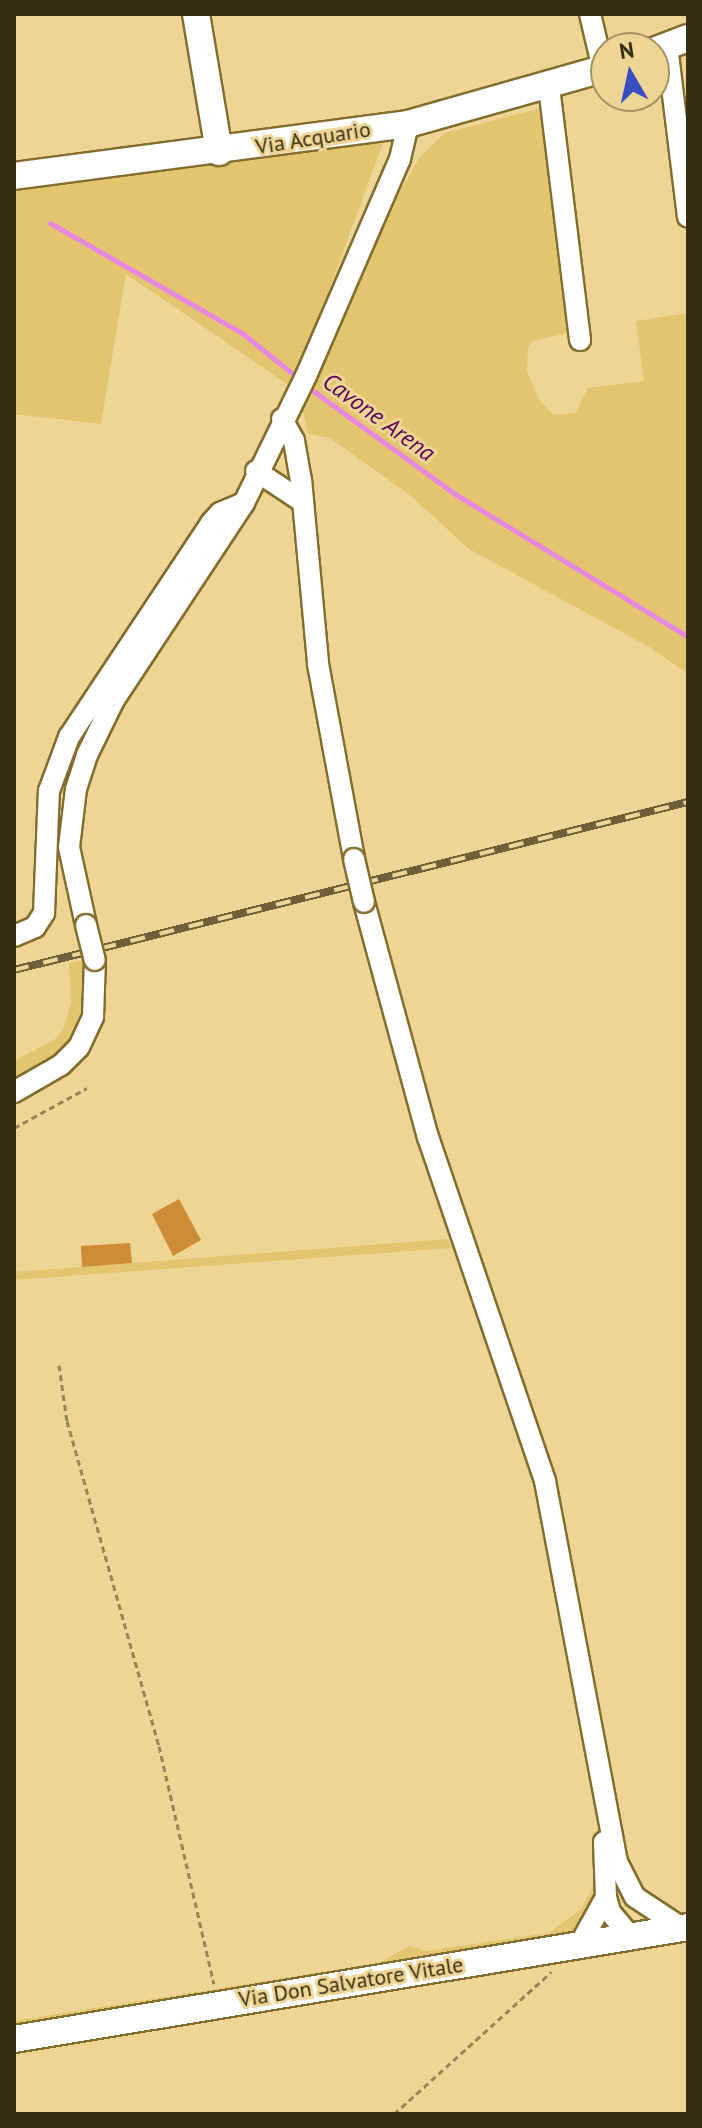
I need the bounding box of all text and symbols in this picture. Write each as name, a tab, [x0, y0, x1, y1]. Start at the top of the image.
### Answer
north arrow	[590, 32, 670, 112]
text: N	[617, 35, 636, 65]
street label: Via Acquario	[253, 116, 373, 160]
water label: Cavone Arena	[317, 366, 441, 468]
street label: Via Don Salvatore Vitale	[236, 1951, 466, 2013]

